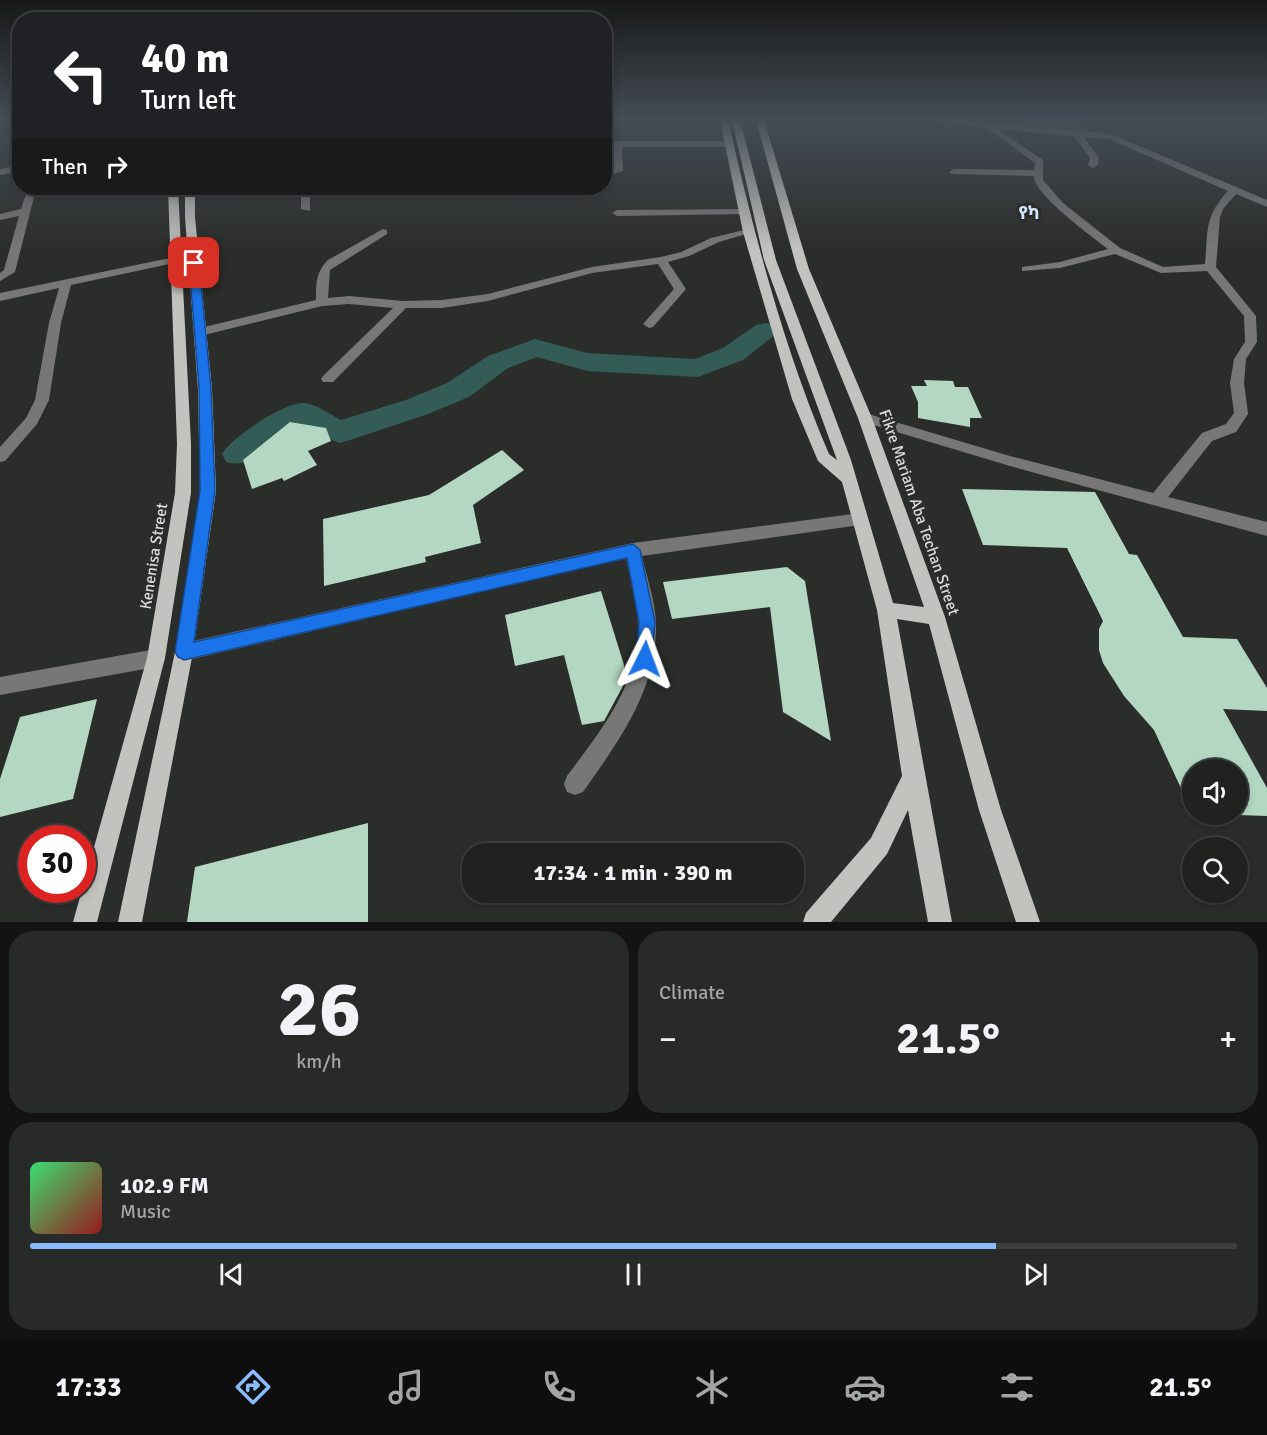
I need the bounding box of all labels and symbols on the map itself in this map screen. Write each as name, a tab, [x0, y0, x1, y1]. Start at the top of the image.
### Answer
district label: የካ	[1018, 202, 1040, 224]
pin	[168, 237, 219, 288]
street label: Fikre Mariam Aba Techan Street	[874, 407, 964, 618]
street label: Kenenisa Street	[136, 501, 172, 611]
position arrow	[613, 627, 677, 691]
speed limit sign: 30	[18, 825, 96, 903]

